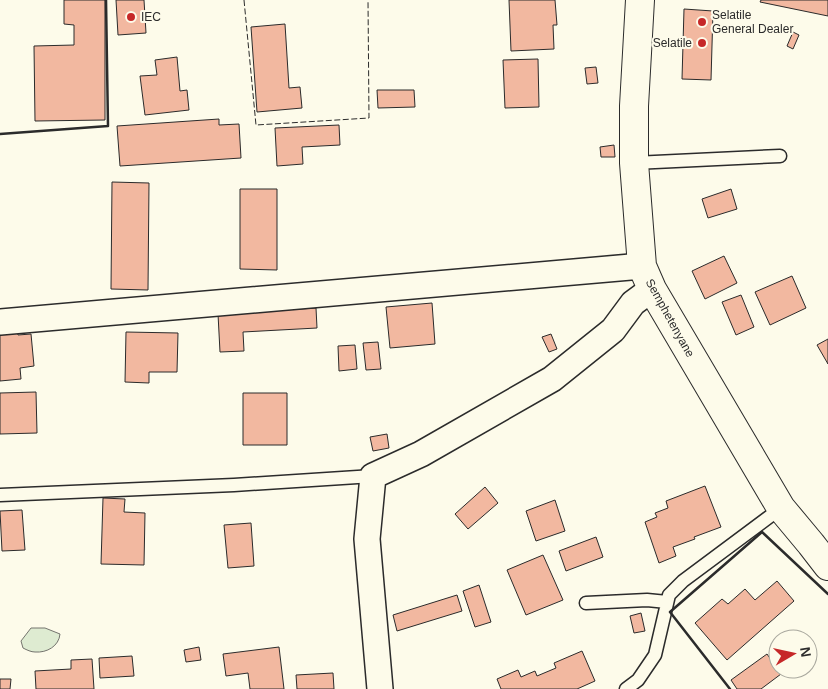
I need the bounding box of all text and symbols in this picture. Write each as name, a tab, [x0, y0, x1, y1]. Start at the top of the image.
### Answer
place label: Selatile General Dealer	[712, 8, 793, 36]
place label: IEC	[141, 10, 161, 24]
marker: IEC	[125, 11, 137, 23]
marker: Selatile General Dealer	[696, 16, 708, 28]
place label: Selatile	[653, 36, 692, 50]
marker: Selatile	[696, 37, 708, 49]
street label: Semphetenyane	[643, 276, 697, 360]
north arrow	[768, 629, 818, 679]
text: N	[797, 646, 815, 658]

